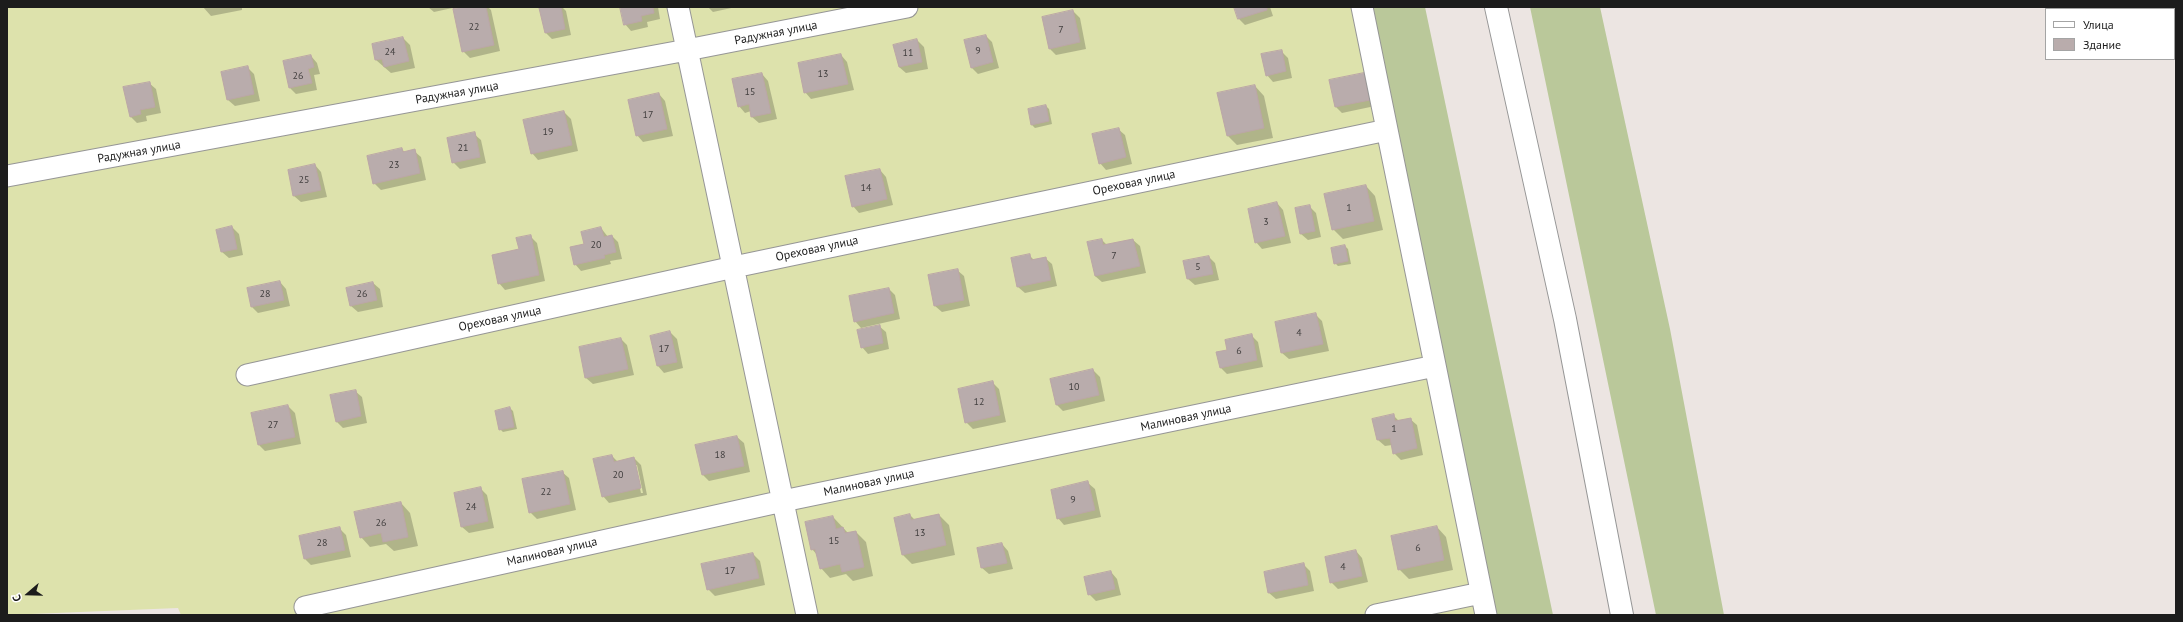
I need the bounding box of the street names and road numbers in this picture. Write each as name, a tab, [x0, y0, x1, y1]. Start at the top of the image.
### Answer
street label: Радужная улица	[733, 18, 819, 48]
street label: Радужная улица	[414, 79, 500, 107]
street label: Радужная улица	[96, 138, 182, 166]
street label: Ореховая улица	[1091, 167, 1177, 199]
street label: Ореховая улица	[774, 233, 860, 265]
street label: Ореховая улица	[457, 303, 543, 335]
street label: Малиновая улица	[1139, 401, 1233, 435]
street label: Малиновая улица	[822, 466, 916, 500]
street label: Малиновая улица	[505, 535, 599, 569]

